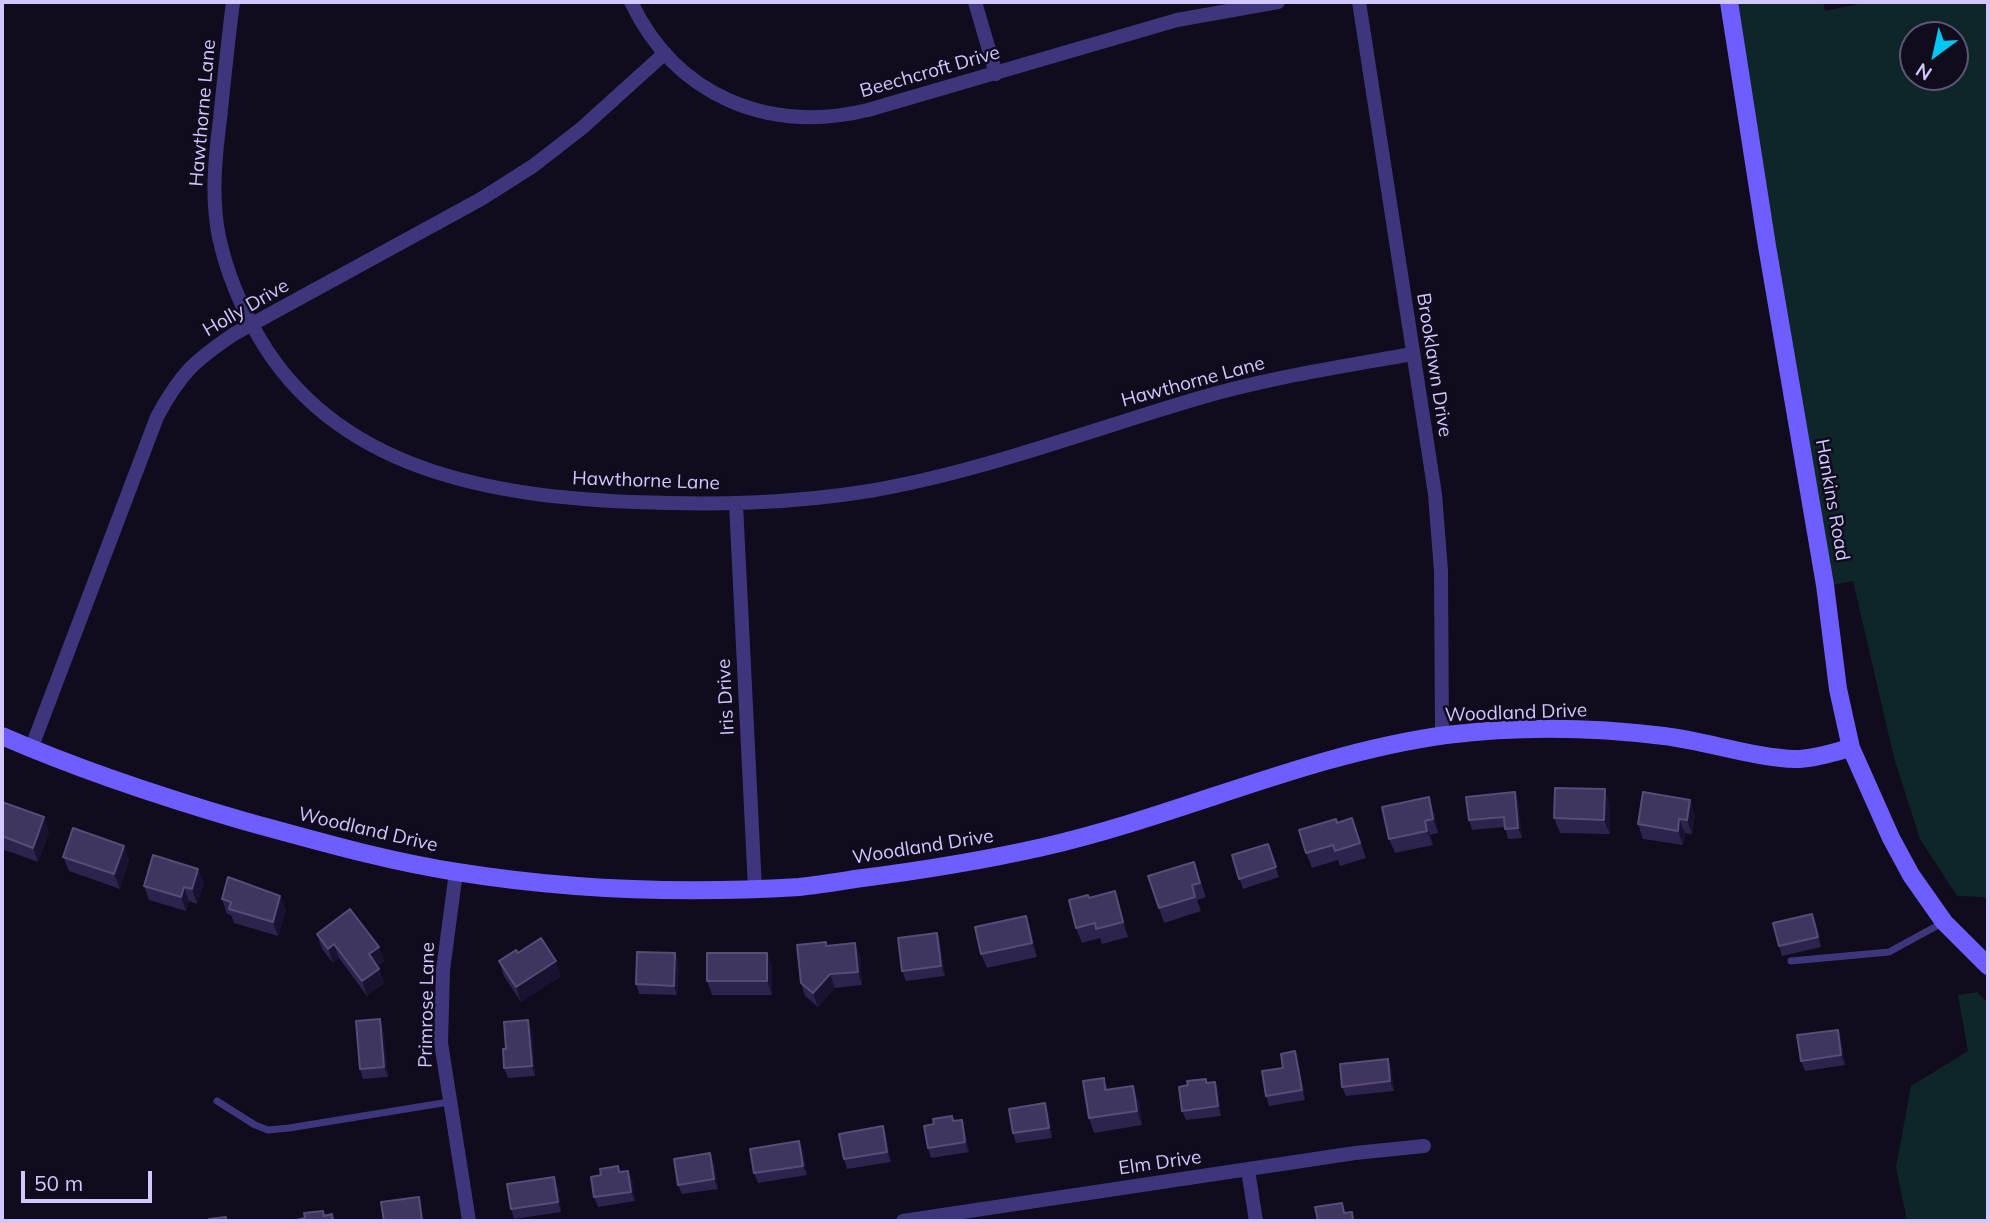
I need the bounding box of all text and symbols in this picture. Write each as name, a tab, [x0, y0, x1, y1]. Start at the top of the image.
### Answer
north arrow	[1899, 21, 1969, 91]
street label: Hawthorne Lane	[185, 38, 221, 188]
street label: Beechcroft Drive	[857, 41, 1003, 103]
text: N	[1911, 58, 1936, 86]
street label: Holly Drive	[199, 274, 293, 342]
street label: Brooklawn Drive	[1411, 291, 1457, 439]
street label: Hawthorne Lane	[1119, 352, 1267, 412]
street label: Hankins Road	[1810, 437, 1854, 563]
street label: Hawthorne Lane	[572, 467, 720, 495]
street label: Iris Drive	[713, 658, 739, 736]
street label: Woodland Drive	[1444, 699, 1588, 727]
street label: Woodland Drive	[296, 803, 440, 857]
street label: Woodland Drive	[851, 825, 995, 869]
street label: Primrose Lane	[415, 942, 439, 1068]
street label: Elm Drive	[1117, 1146, 1203, 1180]
scale bar	[24, 1156, 156, 1200]
text: 50 m	[34, 1170, 83, 1196]

